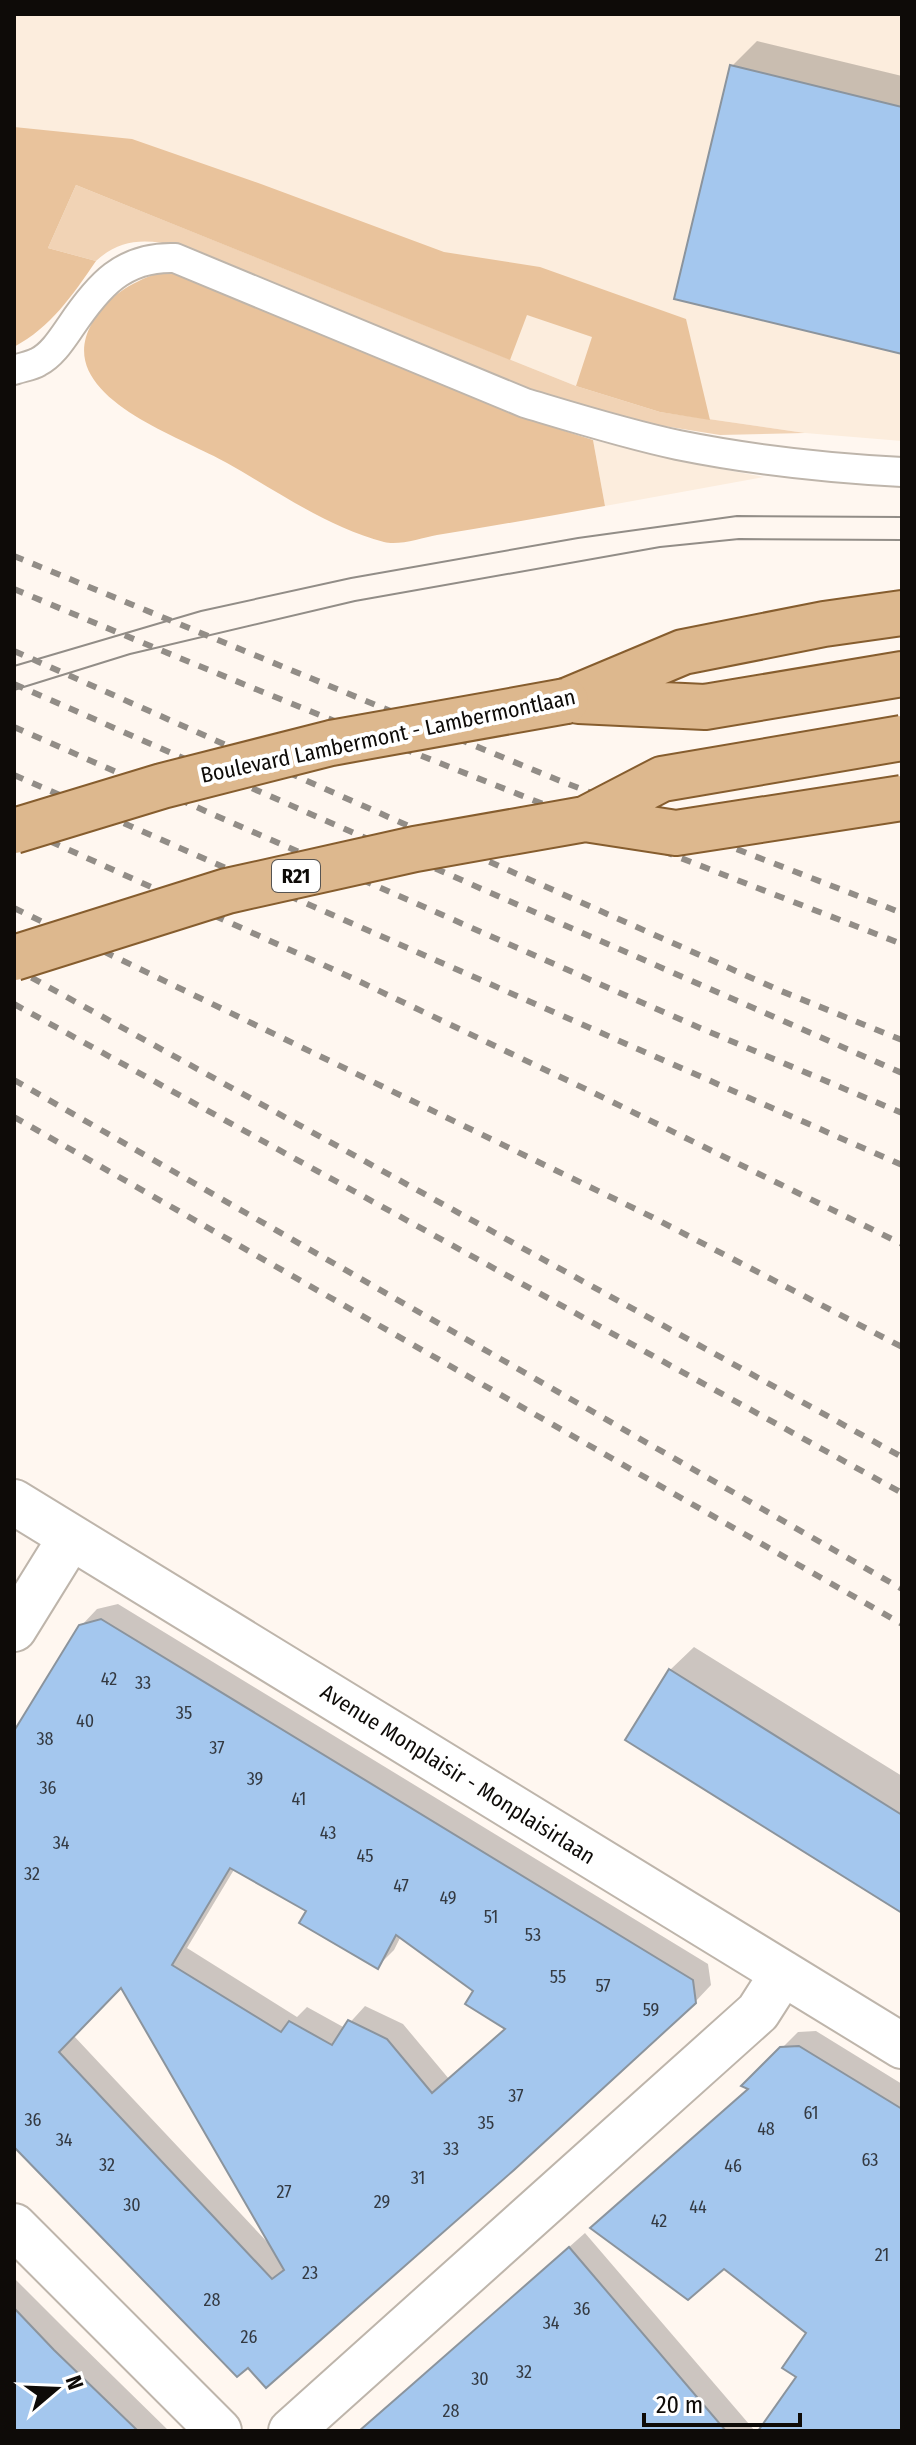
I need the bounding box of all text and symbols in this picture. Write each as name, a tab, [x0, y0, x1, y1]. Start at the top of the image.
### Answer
street label: Boulevard Lambermont - Lambermontlaan	[198, 683, 578, 789]
road number: R21	[272, 860, 320, 892]
house number: 42	[101, 1668, 117, 1690]
house number: 33	[135, 1672, 151, 1694]
street label: Avenue Monplaisir - Monplaisirlaan	[316, 1678, 600, 1870]
house number: 35	[176, 1702, 192, 1724]
house number: 40	[76, 1710, 94, 1732]
house number: 38	[36, 1728, 54, 1750]
house number: 37	[209, 1737, 225, 1759]
house number: 39	[247, 1768, 263, 1790]
house number: 36	[39, 1777, 57, 1799]
house number: 41	[292, 1788, 306, 1810]
house number: 43	[320, 1822, 336, 1844]
house number: 34	[53, 1832, 70, 1854]
house number: 45	[357, 1845, 373, 1867]
house number: 32	[24, 1863, 40, 1885]
house number: 47	[393, 1875, 409, 1897]
house number: 49	[439, 1887, 457, 1909]
house number: 51	[484, 1906, 498, 1928]
house number: 53	[525, 1924, 541, 1946]
house number: 55	[550, 1966, 566, 1988]
house number: 57	[595, 1975, 611, 1997]
house number: 59	[643, 1999, 659, 2021]
house number: 37	[508, 2085, 524, 2107]
house number: 61	[803, 2102, 819, 2124]
house number: 36	[24, 2109, 42, 2131]
house number: 35	[478, 2112, 494, 2134]
house number: 48	[757, 2118, 775, 2140]
house number: 34	[56, 2129, 73, 2151]
house number: 33	[443, 2138, 459, 2160]
house number: 63	[862, 2149, 878, 2171]
house number: 32	[99, 2154, 115, 2176]
house number: 46	[724, 2155, 742, 2177]
house number: 31	[411, 2167, 425, 2189]
house number: 27	[276, 2181, 292, 2203]
house number: 29	[374, 2191, 390, 2213]
house number: 30	[123, 2194, 141, 2216]
house number: 44	[689, 2196, 707, 2218]
house number: 42	[651, 2210, 667, 2232]
house number: 21	[875, 2244, 889, 2266]
house number: 23	[302, 2262, 318, 2284]
house number: 28	[204, 2289, 220, 2311]
house number: 36	[573, 2298, 591, 2320]
house number: 34	[543, 2312, 560, 2334]
house number: 26	[241, 2326, 258, 2348]
north arrow	[16, 2349, 96, 2429]
house number: 32	[516, 2361, 532, 2383]
house number: 30	[471, 2368, 489, 2390]
text: N	[60, 2372, 89, 2393]
scale bar	[644, 2377, 800, 2427]
text: 20 m	[656, 2391, 703, 2419]
house number: 28	[443, 2400, 459, 2422]

